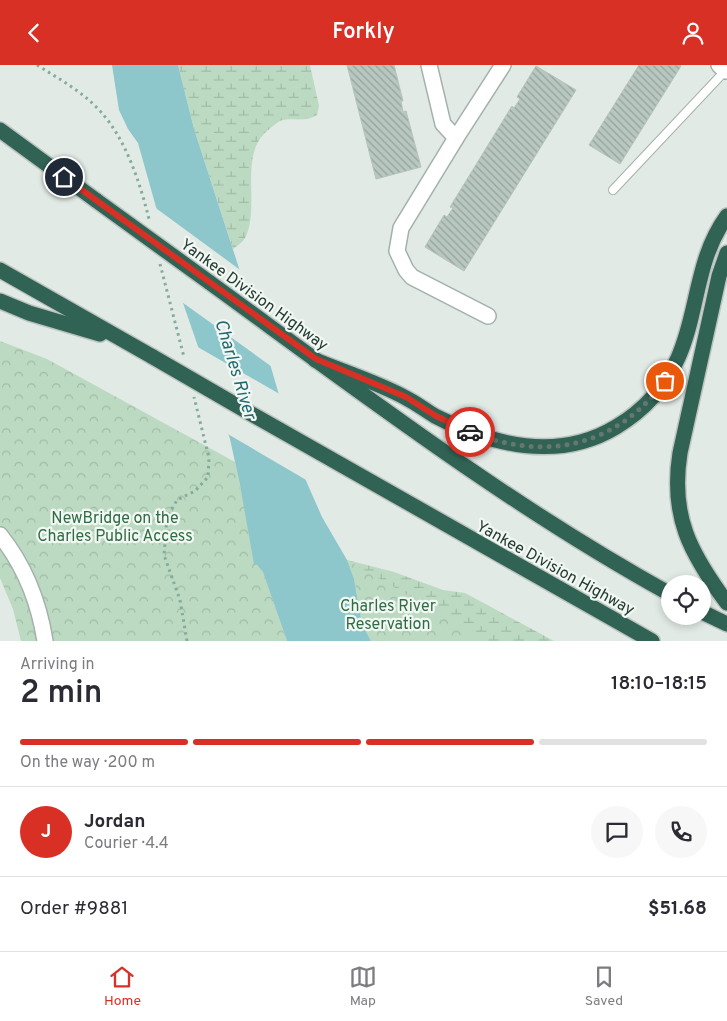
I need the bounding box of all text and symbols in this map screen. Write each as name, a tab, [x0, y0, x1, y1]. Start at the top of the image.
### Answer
icon: back	[20, 19, 48, 47]
text: Forkly	[332, 19, 395, 46]
icon: person	[679, 19, 707, 47]
pin	[43, 156, 85, 198]
icon: home	[50, 163, 78, 191]
street label: Yankee Division Highway	[176, 235, 332, 356]
water label: Charles River	[208, 316, 261, 424]
pin	[644, 360, 686, 402]
icon: bag	[651, 367, 679, 395]
courier	[445, 407, 495, 457]
icon: car	[456, 418, 484, 446]
park label: NewBridge on the Charles Public Access	[37, 509, 193, 547]
street label: Yankee Division Highway	[472, 517, 638, 621]
map controls	[661, 575, 711, 625]
button: locate	[661, 575, 711, 625]
park label: Charles River Reservation	[340, 597, 436, 635]
text: Arriving in	[20, 655, 95, 675]
text: 18:10–18:15	[611, 672, 707, 696]
text: 2 min	[20, 674, 102, 714]
text: On the way · 200 m	[20, 753, 155, 773]
button: chat	[591, 806, 643, 858]
button: phone	[655, 806, 707, 858]
text: Jordan	[84, 810, 146, 834]
text: J	[41, 820, 51, 844]
text: Courier · 4.4	[84, 834, 169, 854]
text: Order #9881	[20, 897, 128, 921]
text: $51.68	[648, 897, 707, 921]
tab: Home	[104, 963, 141, 1010]
tab: Map	[349, 963, 377, 1010]
tab: Saved	[585, 963, 623, 1010]

